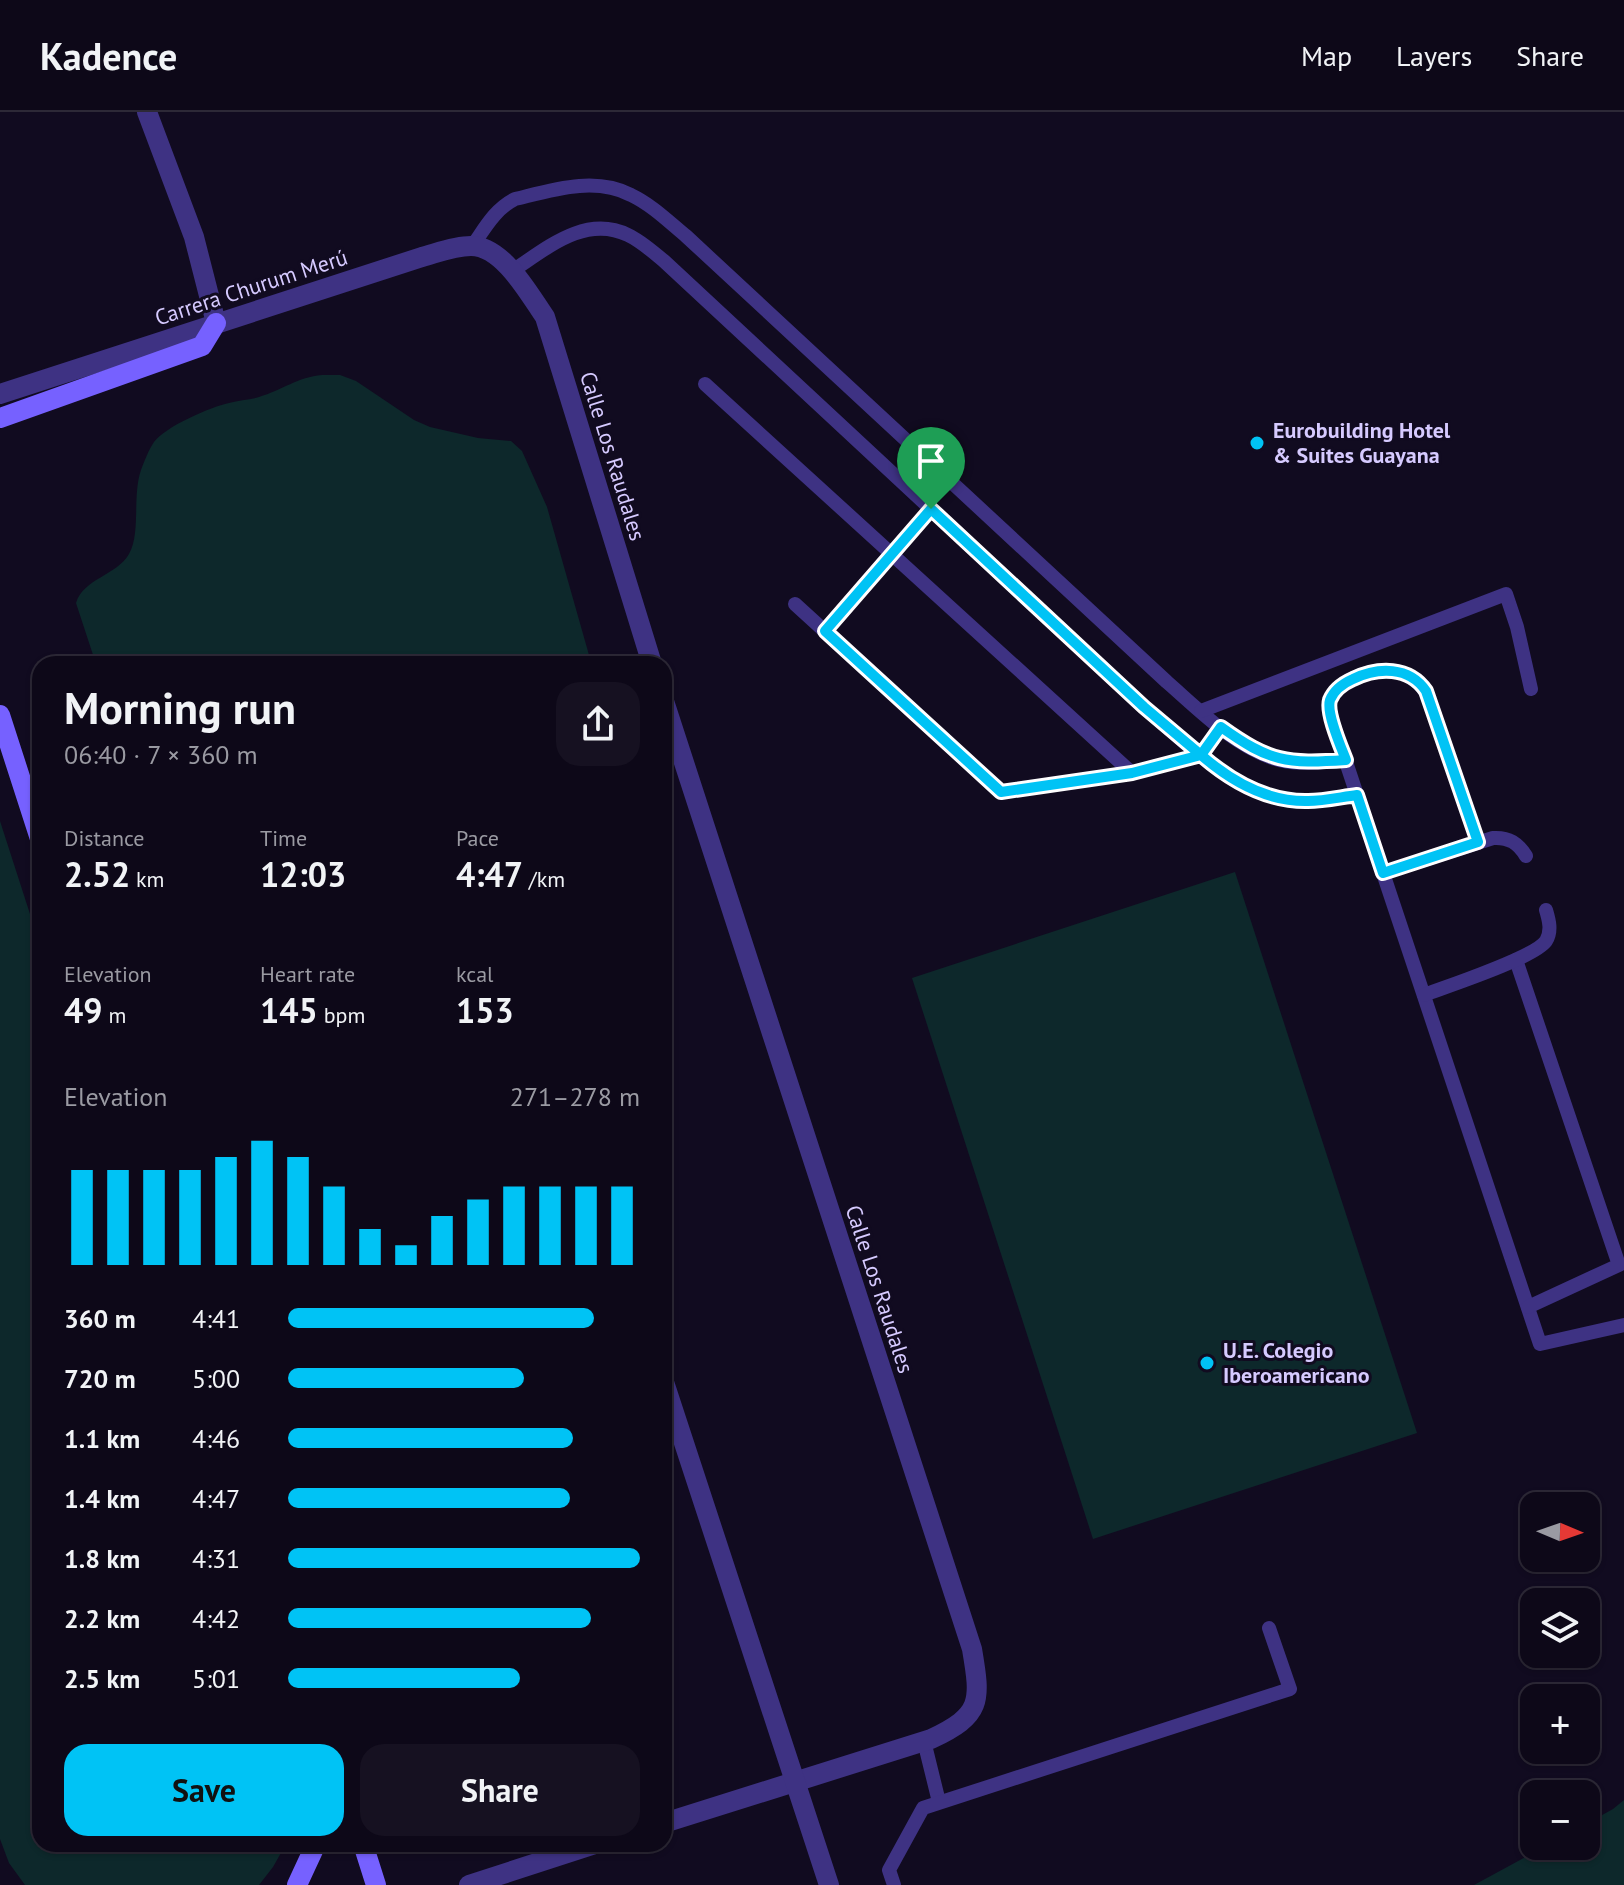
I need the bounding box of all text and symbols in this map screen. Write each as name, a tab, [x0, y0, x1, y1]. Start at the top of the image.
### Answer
text: Kadence	[40, 31, 177, 80]
text: Map	[1301, 37, 1352, 74]
text: Layers	[1396, 37, 1472, 74]
text: Share	[1516, 37, 1584, 74]
street label: Carrera Churum Merú	[151, 243, 351, 331]
street label: Calle Los Raudales	[574, 368, 652, 544]
place label: Eurobuilding Hotel & Suites Guayana	[1273, 416, 1451, 469]
pin	[897, 427, 965, 509]
marker: Eurobuilding Hotel & Suites Guayana	[1248, 434, 1266, 452]
icon: arrive	[909, 439, 953, 483]
text: Morning run	[64, 679, 296, 736]
button: share	[556, 682, 640, 766]
text: 06:40 · 7 × 360 m	[64, 738, 258, 771]
text: Distance	[64, 824, 145, 852]
text: Time	[260, 824, 307, 852]
text: Pace	[456, 824, 499, 852]
text: 2.52	[64, 852, 130, 896]
text: 12:03	[260, 852, 346, 896]
text: 4:47	[456, 852, 523, 896]
text: km	[130, 865, 164, 893]
text: /km	[523, 865, 565, 893]
text: Elevation	[64, 960, 152, 988]
text: Heart rate	[260, 960, 355, 988]
text: kcal	[456, 960, 494, 988]
text: 49	[64, 988, 103, 1032]
text: 145	[260, 988, 318, 1032]
text: 153	[456, 988, 514, 1032]
text: m	[103, 1001, 126, 1029]
text: bpm	[318, 1001, 365, 1029]
text: Elevation	[64, 1080, 168, 1113]
text: 271–278 m	[510, 1080, 640, 1113]
street label: Calle Los Raudales	[840, 1201, 920, 1377]
text: 360 m	[64, 1302, 136, 1335]
text: 4:41	[192, 1302, 240, 1335]
place label: U.E. Colegio Iberoamericano	[1223, 1336, 1370, 1389]
marker: U.E. Colegio Iberoamericano	[1198, 1354, 1216, 1372]
text: 720 m	[64, 1362, 136, 1395]
text: 5:00	[192, 1362, 240, 1395]
text: 1.1 km	[64, 1422, 140, 1455]
text: 4:46	[192, 1422, 240, 1455]
text: 1.4 km	[64, 1482, 140, 1515]
text: 4:47	[192, 1482, 240, 1515]
north arrow	[1520, 1492, 1600, 1572]
map controls	[1520, 1492, 1600, 1860]
text: 1.8 km	[64, 1542, 140, 1575]
text: 4:31	[192, 1542, 240, 1575]
button: layers	[1520, 1588, 1600, 1668]
text: 2.2 km	[64, 1602, 140, 1635]
text: 4:42	[192, 1602, 240, 1635]
text: 2.5 km	[64, 1662, 140, 1695]
text: 5:01	[192, 1662, 240, 1695]
button: +	[1520, 1684, 1600, 1764]
button: Save	[64, 1744, 344, 1836]
button: Share	[360, 1744, 640, 1836]
button: −	[1520, 1780, 1600, 1860]

